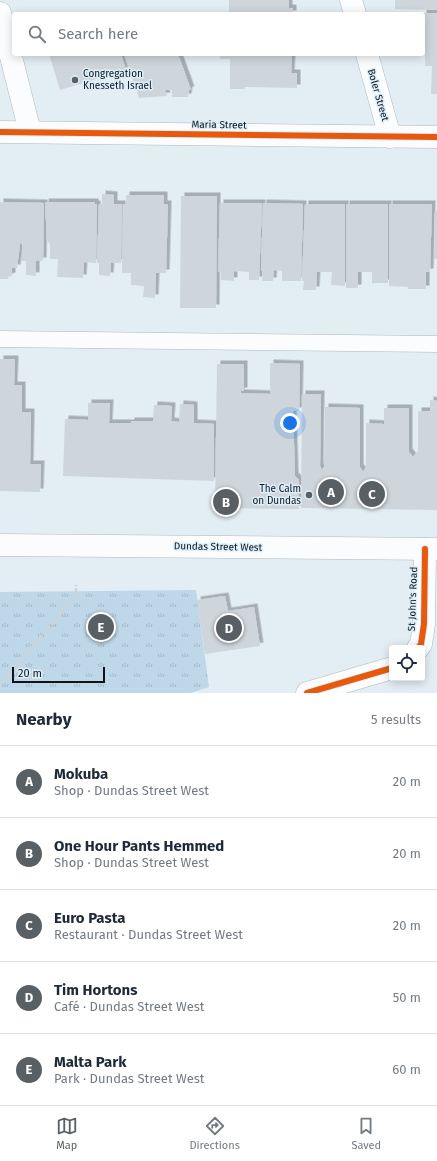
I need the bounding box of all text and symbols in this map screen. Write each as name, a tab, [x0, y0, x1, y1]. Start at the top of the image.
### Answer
search box	[12, 12, 425, 56]
icon: search	[26, 23, 48, 45]
text: Search here	[58, 25, 138, 43]
street label: Boler Street	[365, 67, 391, 123]
place label: Congregation Knesseth Israel	[83, 68, 152, 92]
marker: Congregation Knesseth Israel	[70, 75, 80, 85]
street label: Maria Street	[191, 119, 247, 131]
your location	[280, 413, 300, 433]
pin: A	[318, 477, 344, 507]
pin: C	[359, 479, 385, 509]
place label: The Calm on Dundas	[253, 483, 301, 507]
pin: B	[213, 487, 239, 517]
marker: The Calm on Dundas	[304, 490, 314, 500]
street label: Dundas Street West	[174, 540, 263, 554]
street label: St John's Road	[406, 566, 420, 632]
pin: E	[88, 612, 114, 642]
pin: D	[216, 613, 242, 643]
map controls	[389, 645, 425, 681]
button: locate	[389, 645, 425, 681]
scale bar	[12, 665, 105, 684]
text: 20 m	[18, 667, 42, 680]
text: Nearby	[16, 709, 71, 730]
text: 5 results	[371, 712, 421, 727]
text: Mokuba	[54, 765, 108, 783]
text: A	[25, 774, 33, 789]
text: 20 m	[393, 774, 421, 789]
text: Shop · Dundas Street West	[54, 783, 209, 798]
text: One Hour Pants Hemmed	[54, 837, 224, 855]
text: B	[25, 846, 33, 861]
text: 20 m	[393, 846, 421, 861]
text: Shop · Dundas Street West	[54, 855, 209, 870]
text: Euro Pasta	[54, 909, 126, 927]
text: C	[25, 918, 33, 933]
text: 20 m	[393, 918, 421, 933]
text: Restaurant · Dundas Street West	[54, 927, 243, 942]
text: Tim Hortons	[54, 981, 138, 999]
text: D	[25, 990, 33, 1005]
text: 50 m	[393, 990, 421, 1005]
text: Café · Dundas Street West	[54, 999, 205, 1014]
text: Malta Park	[54, 1053, 126, 1071]
text: E	[26, 1062, 32, 1077]
text: 60 m	[392, 1062, 421, 1077]
text: Park · Dundas Street West	[54, 1071, 205, 1086]
tab: Map	[56, 1115, 78, 1152]
tab: Directions	[189, 1115, 240, 1152]
tab: Saved	[351, 1115, 381, 1152]

